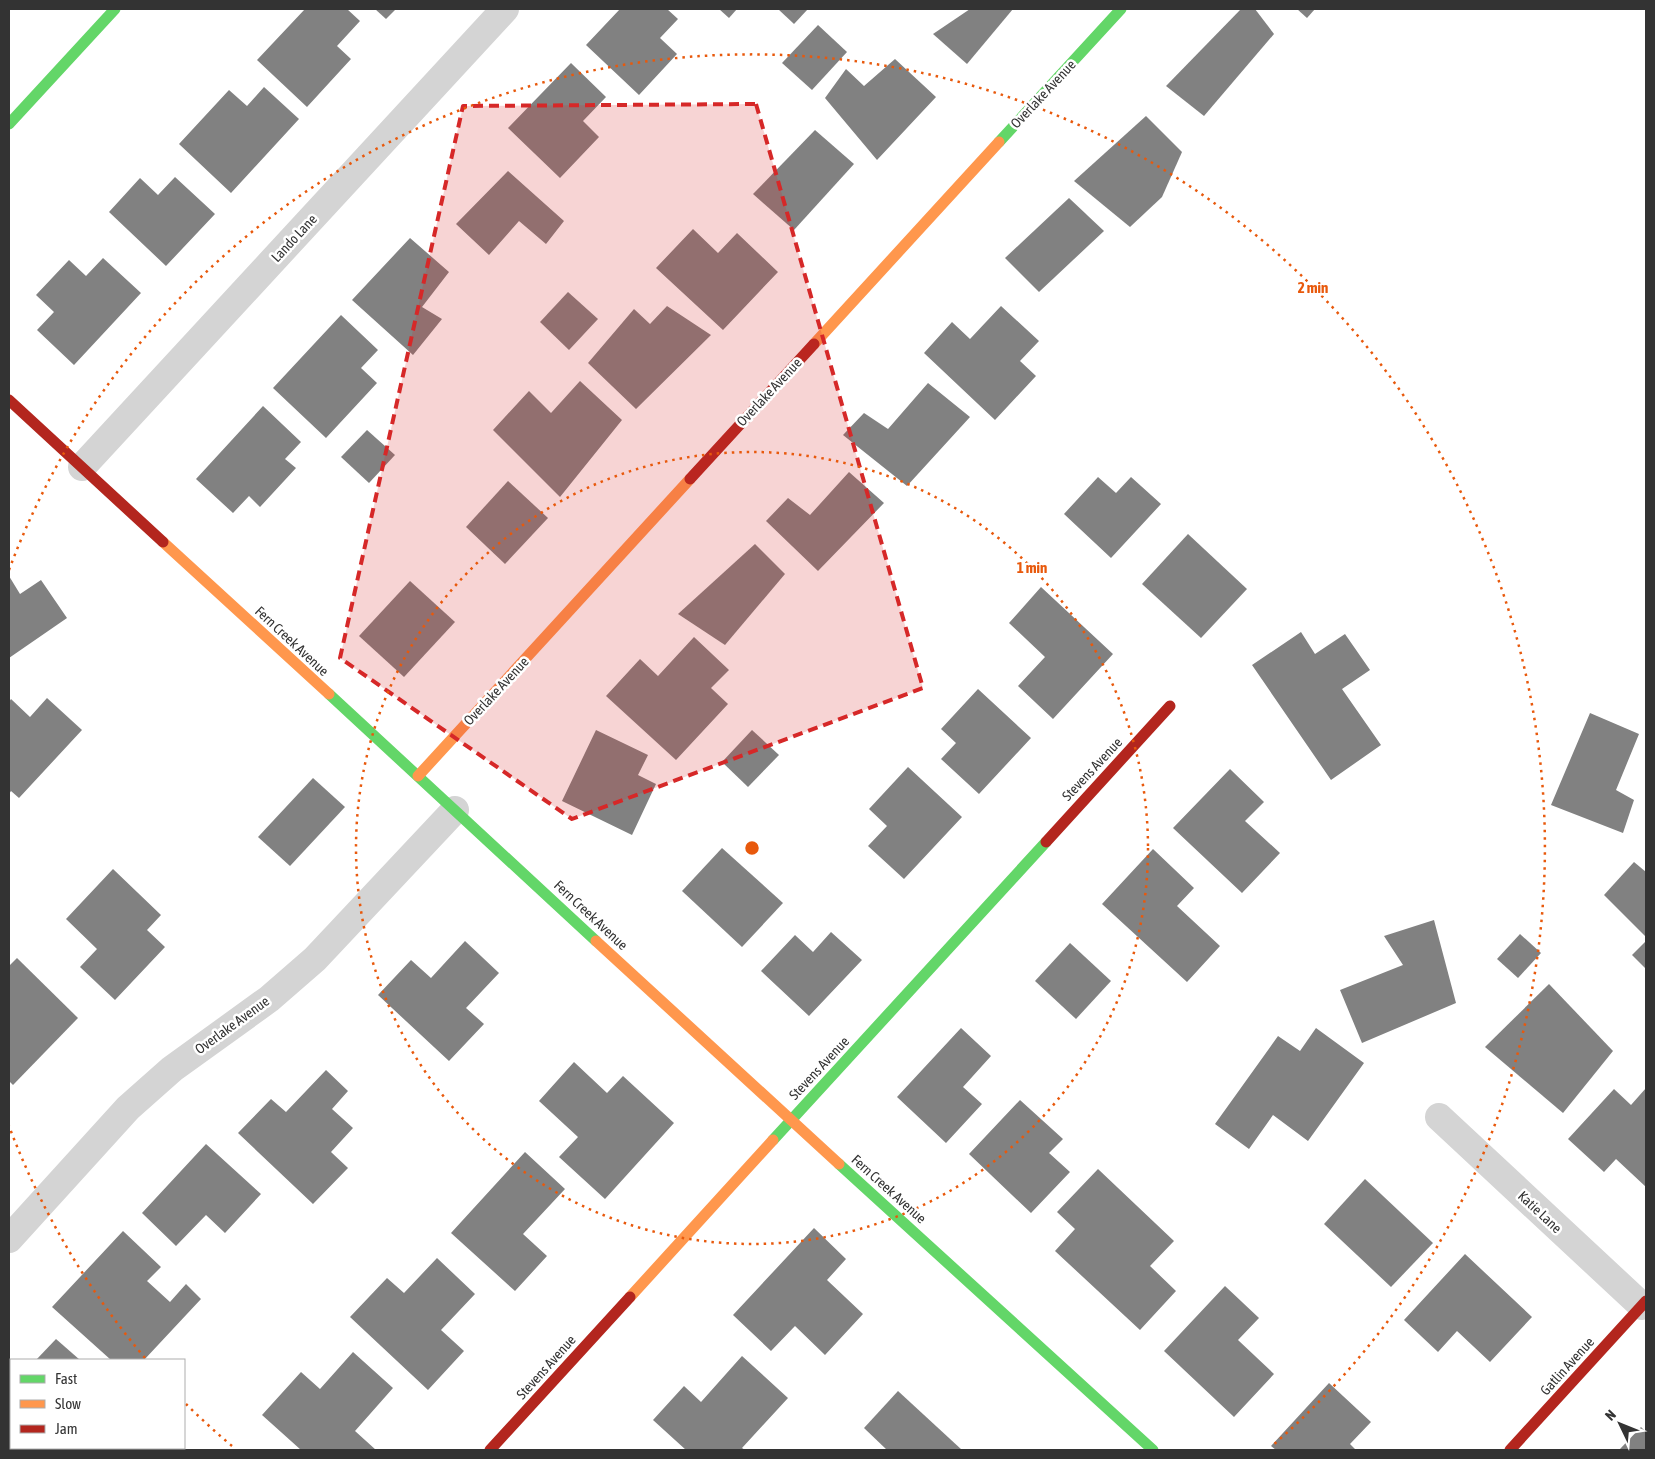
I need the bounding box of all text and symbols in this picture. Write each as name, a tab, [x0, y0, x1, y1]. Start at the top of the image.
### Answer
street label: Overlake Avenue	[1007, 57, 1079, 131]
street label: Lando Lane	[268, 211, 320, 265]
text: 2 min	[1298, 279, 1328, 296]
street label: Overlake Avenue	[733, 355, 805, 429]
text: 1 min	[1017, 559, 1047, 576]
street label: Fern Creek Avenue	[252, 603, 332, 679]
street label: Overlake Avenue	[460, 654, 532, 728]
street label: Stevens Avenue	[1059, 734, 1125, 804]
centre of rings	[743, 839, 761, 857]
street label: Fern Creek Avenue	[551, 877, 631, 953]
street label: Overlake Avenue	[192, 993, 272, 1057]
street label: Stevens Avenue	[786, 1033, 852, 1103]
street label: Fern Creek Avenue	[849, 1151, 929, 1227]
street label: Katie Lane	[1515, 1188, 1565, 1236]
street label: Stevens Avenue	[513, 1332, 579, 1402]
street label: Gatlin Avenue	[1537, 1334, 1597, 1398]
legend	[10, 1359, 185, 1449]
text: Fast	[55, 1370, 77, 1387]
text: Slow	[55, 1395, 81, 1412]
north arrow	[1595, 1399, 1645, 1449]
text: N	[1602, 1407, 1619, 1424]
text: Jam	[55, 1420, 78, 1437]

